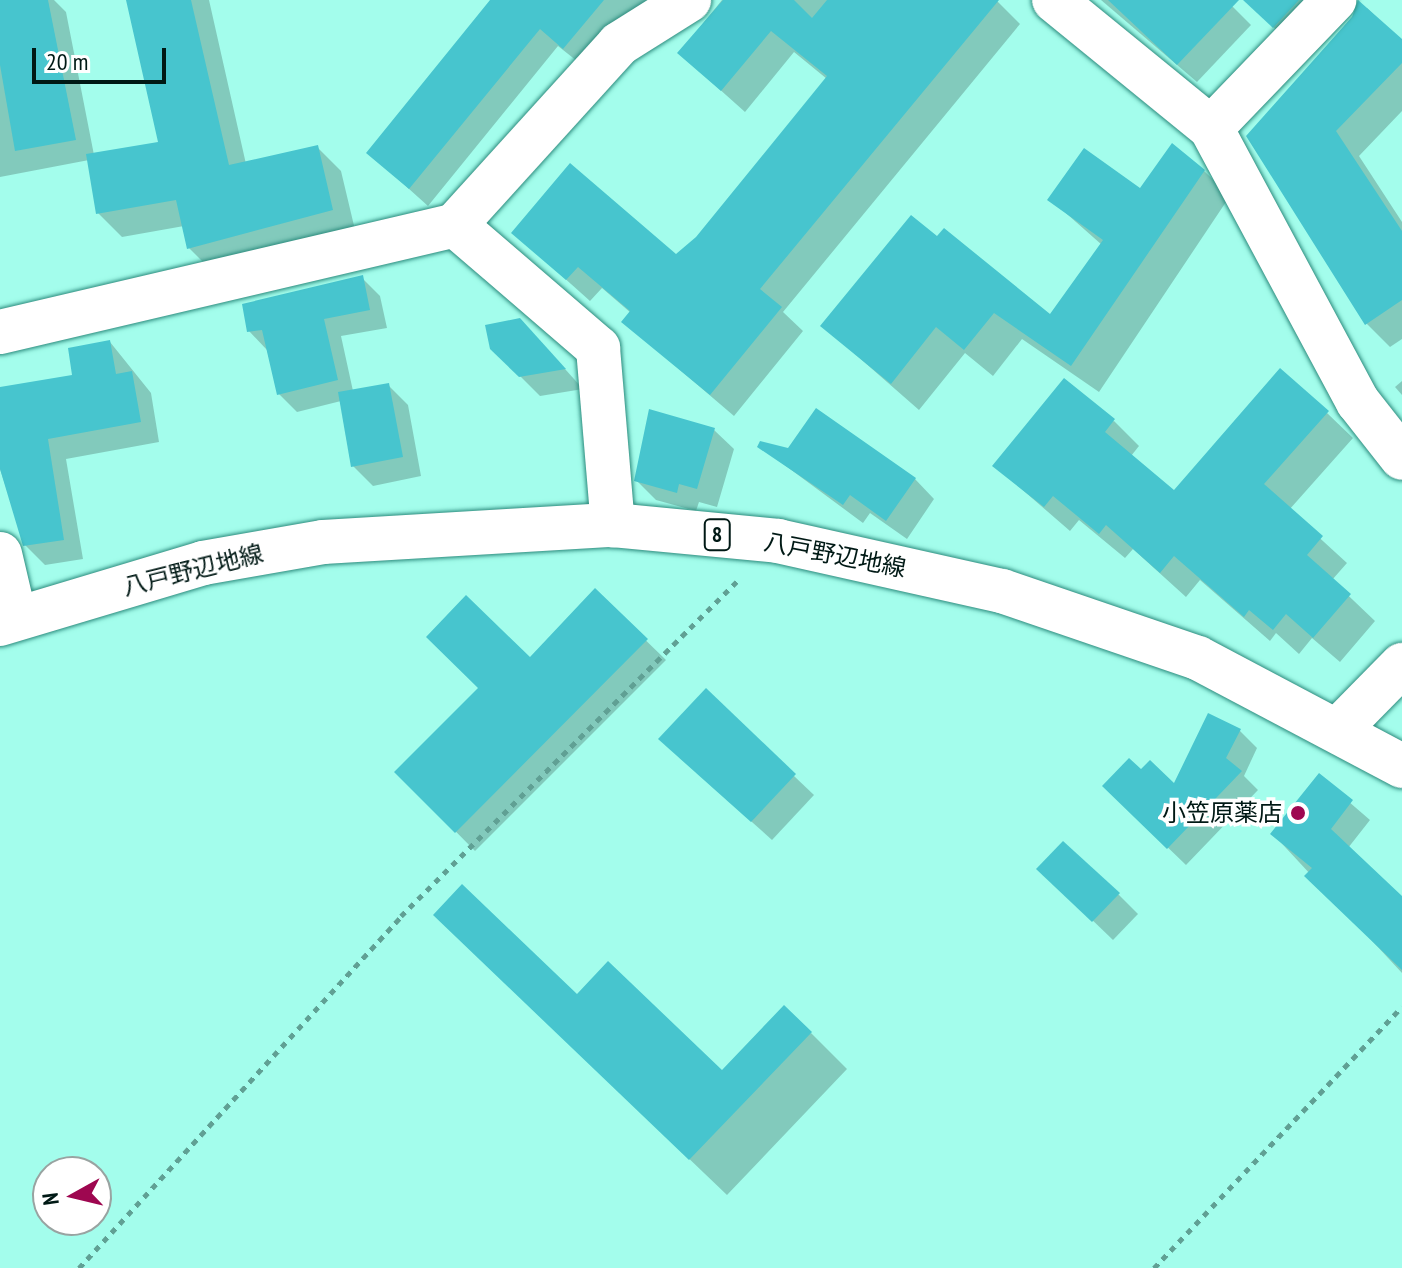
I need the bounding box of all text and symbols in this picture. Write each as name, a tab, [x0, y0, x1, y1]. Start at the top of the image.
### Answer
scale bar	[36, 32, 170, 82]
text: 20 m	[46, 46, 88, 77]
road number: 8	[703, 517, 731, 553]
street label: 八戸野辺地線	[762, 527, 908, 583]
street label: 八戸野辺地線	[120, 539, 266, 601]
place label: 小笠原薬店	[1162, 799, 1282, 827]
marker: 小笠原薬店	[1289, 804, 1307, 822]
north arrow	[32, 1156, 112, 1236]
text: N	[36, 1191, 65, 1207]

